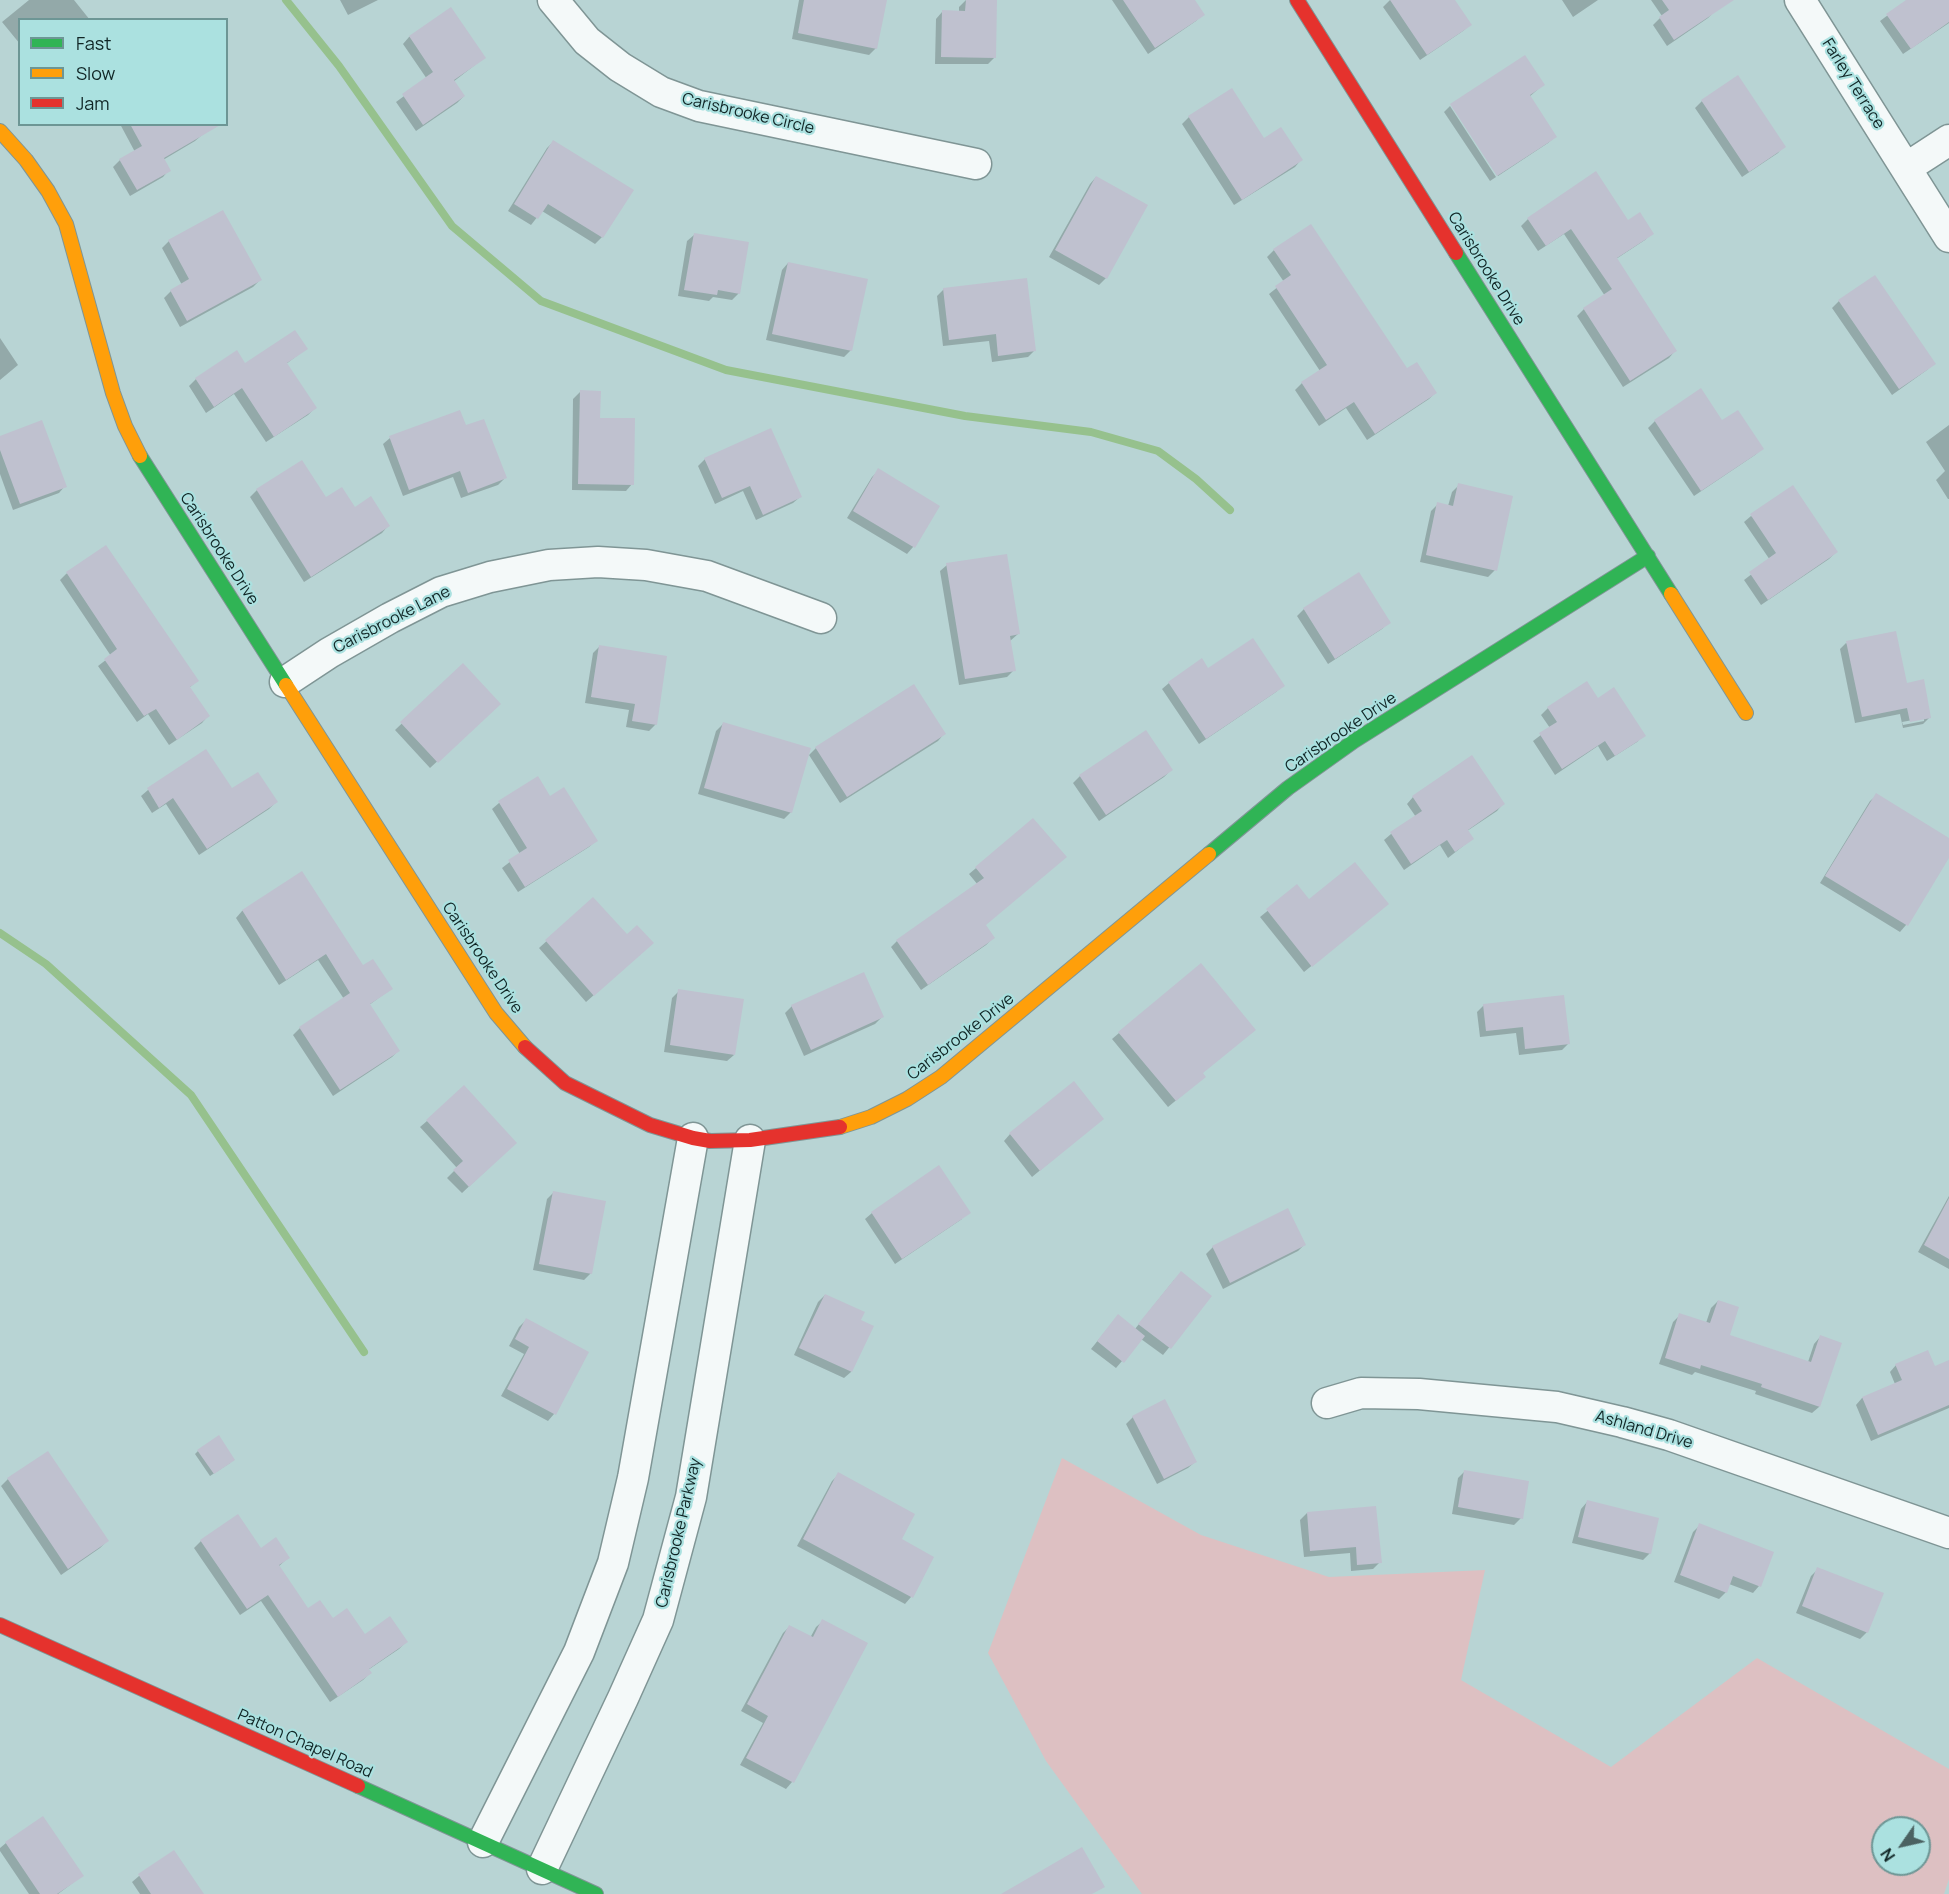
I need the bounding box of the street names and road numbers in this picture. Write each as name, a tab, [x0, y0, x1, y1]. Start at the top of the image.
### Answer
street label: Farley Terrace	[1818, 35, 1888, 133]
street label: Carisbrooke Circle	[680, 89, 816, 139]
street label: Carisbrooke Drive	[1443, 209, 1529, 329]
street label: Carisbrooke Drive	[176, 489, 262, 609]
street label: Carisbrooke Lane	[330, 582, 454, 658]
street label: Carisbrooke Drive	[1282, 689, 1400, 777]
street label: Carisbrooke Drive	[438, 899, 526, 1017]
street label: Carisbrooke Drive	[904, 989, 1018, 1085]
street label: Ashland Drive	[1593, 1407, 1695, 1453]
street label: Carisbrooke Parkway	[652, 1456, 706, 1610]
street label: Patton Chapel Road	[235, 1706, 375, 1782]

